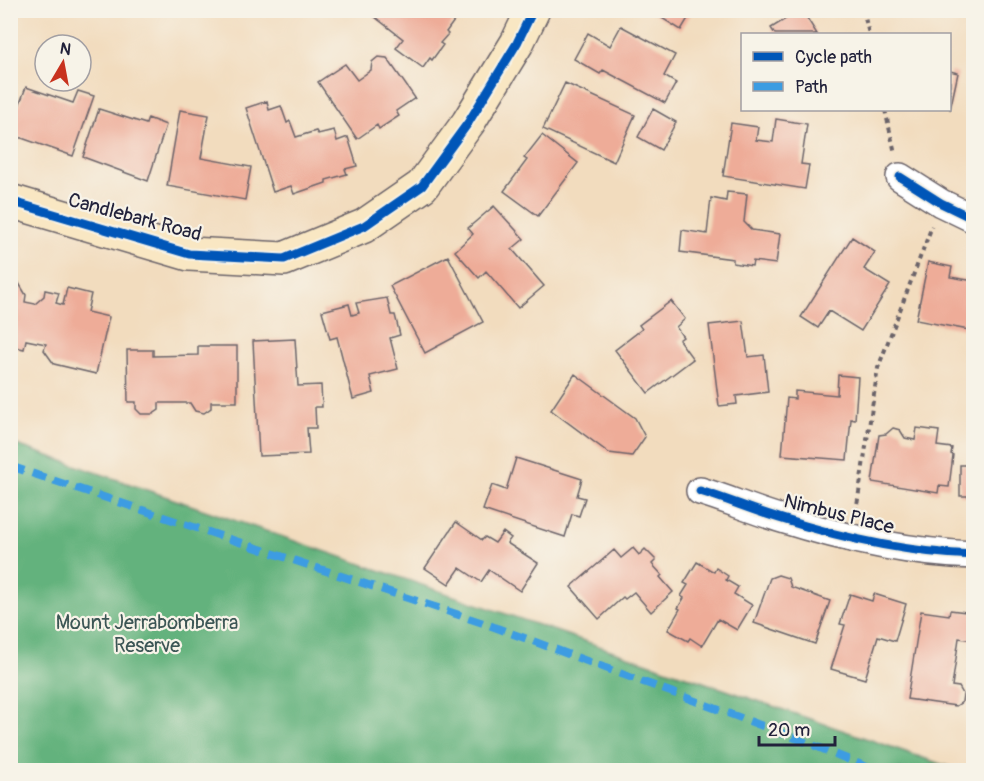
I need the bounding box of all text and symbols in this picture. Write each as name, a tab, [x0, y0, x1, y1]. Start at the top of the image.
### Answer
north arrow	[33, 33, 93, 93]
legend	[741, 33, 951, 111]
text: N	[58, 38, 73, 60]
text: Cycle path	[795, 46, 872, 69]
text: Path	[795, 76, 828, 99]
street label: Candlebark Road	[66, 187, 204, 247]
street label: Nimbus Place	[781, 488, 897, 540]
park label: Mount Jerrabomberra Reserve	[56, 610, 238, 658]
scale bar	[759, 709, 836, 747]
text: 20 m	[768, 719, 810, 742]

